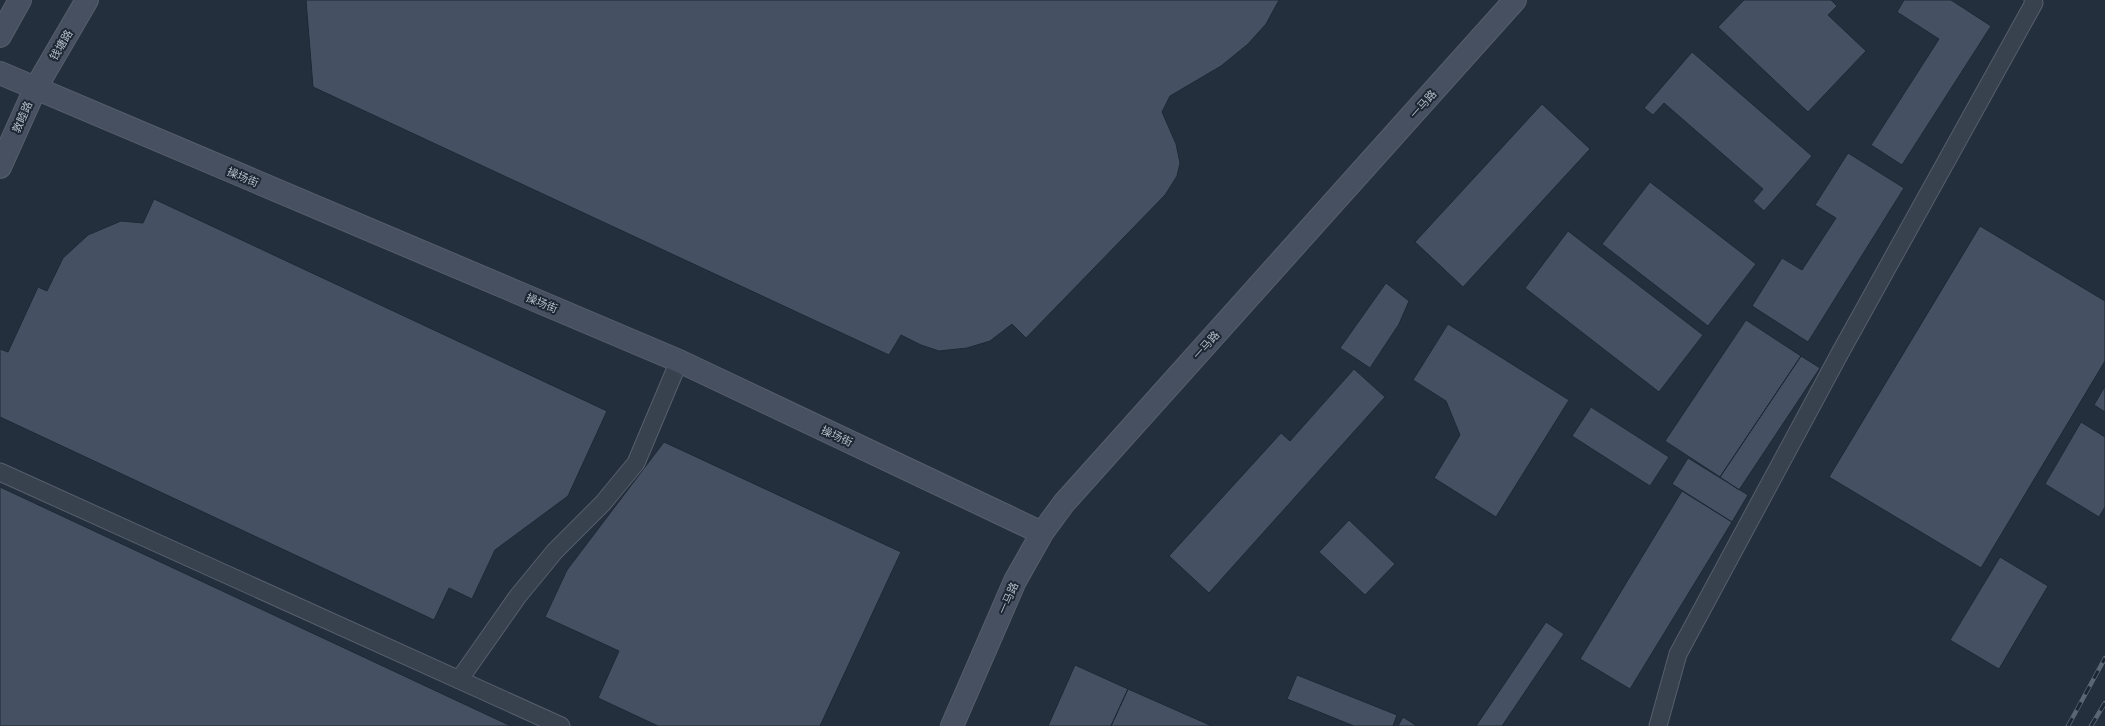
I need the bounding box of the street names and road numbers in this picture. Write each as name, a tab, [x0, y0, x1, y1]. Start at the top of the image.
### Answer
street label: 钱塘路	[47, 27, 75, 63]
street label: 一马路	[1407, 87, 1439, 121]
street label: 敦睦路	[9, 99, 35, 135]
street label: 操场街	[225, 164, 261, 190]
street label: 操场街	[524, 290, 560, 316]
street label: 一马路	[1190, 328, 1222, 362]
street label: 操场街	[819, 423, 855, 449]
street label: 一马路	[995, 580, 1021, 616]

